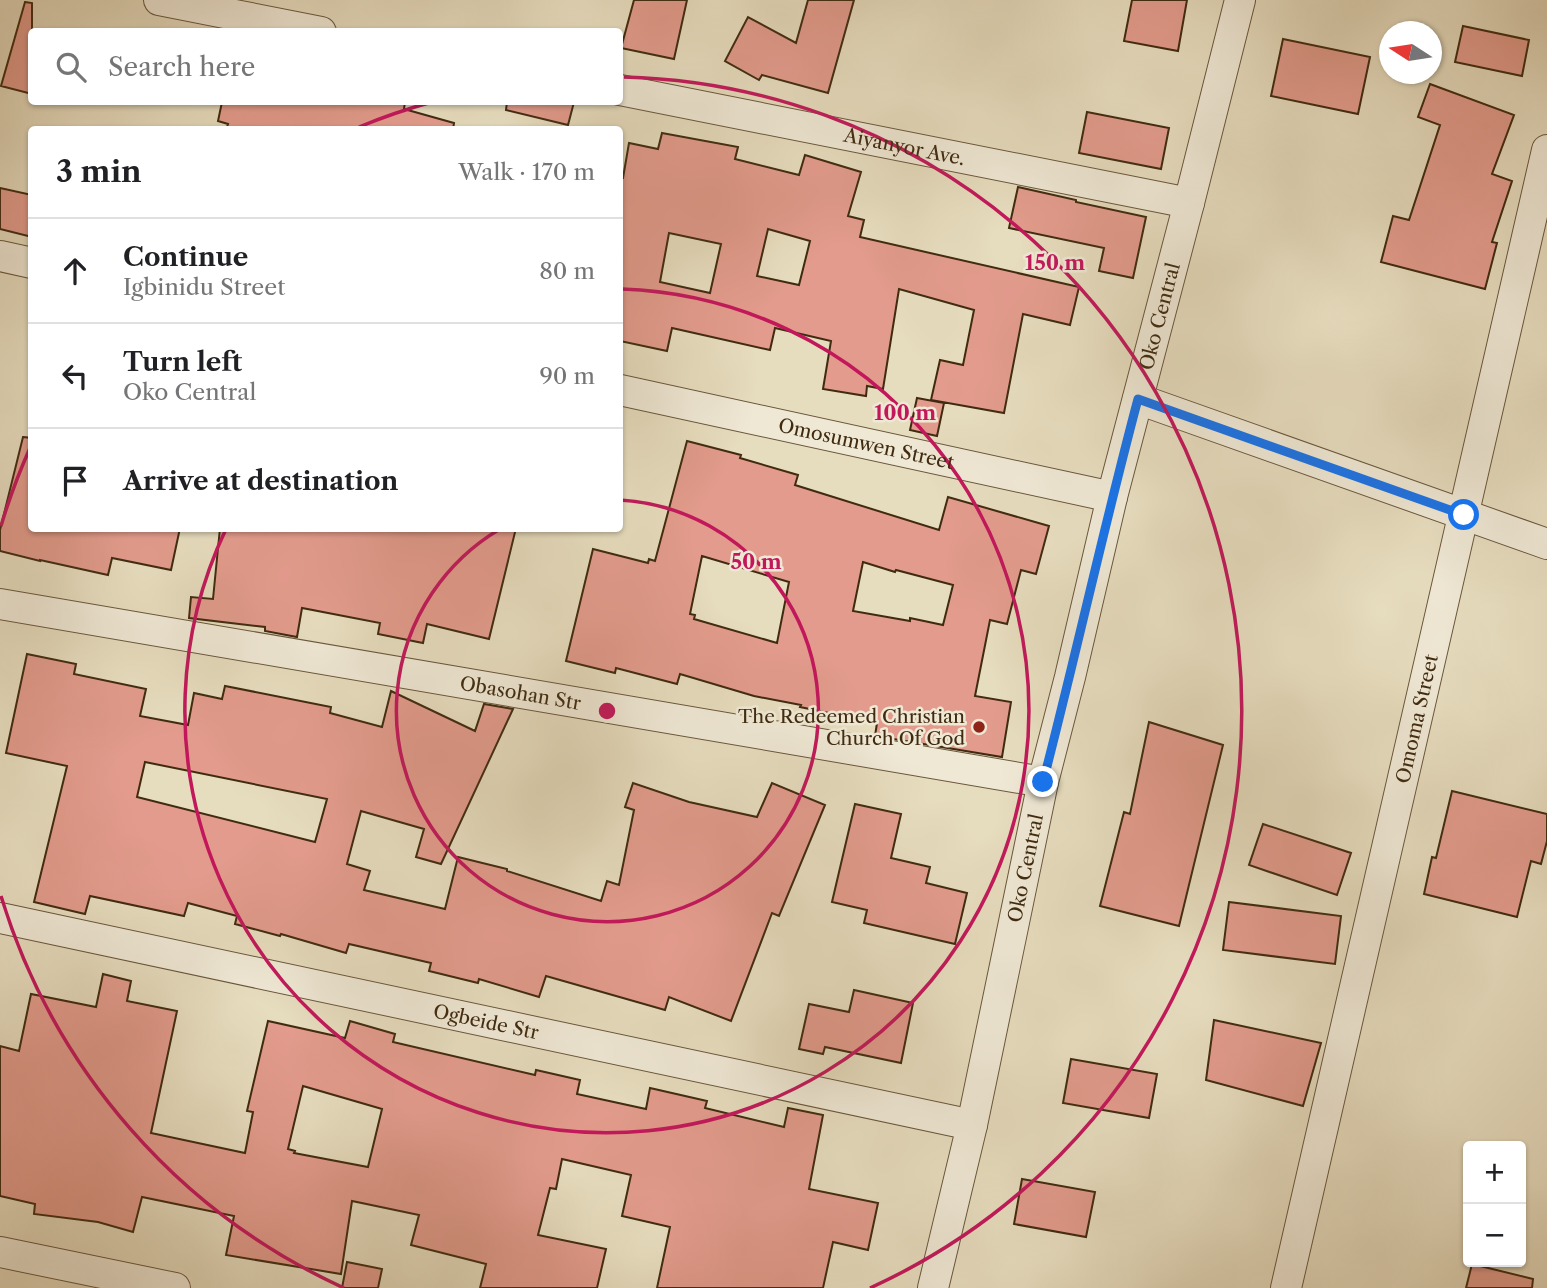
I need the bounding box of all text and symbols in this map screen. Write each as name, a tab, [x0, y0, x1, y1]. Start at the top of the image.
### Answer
north arrow	[1379, 21, 1442, 84]
search box	[28, 28, 623, 105]
icon: search	[52, 48, 90, 86]
text: Search here	[108, 51, 255, 83]
street label: Aiyanyor Ave.	[841, 123, 967, 170]
text: 3 min	[56, 153, 142, 190]
text: Walk · 170 m	[458, 158, 595, 186]
text: Continue	[123, 241, 248, 273]
text: 150 m	[1025, 250, 1085, 275]
icon: ahead	[56, 252, 94, 290]
text: 80 m	[539, 257, 595, 285]
street label: Oko Central	[1134, 260, 1185, 372]
text: Igbinidu Street	[123, 273, 285, 301]
text: Turn left	[123, 346, 242, 378]
icon: left	[56, 357, 94, 395]
text: 90 m	[539, 362, 595, 390]
text: Oko Central	[123, 378, 256, 406]
text: 100 m	[874, 400, 936, 425]
street label: Omosumwen Street	[776, 413, 956, 474]
icon: arrive	[56, 462, 94, 500]
text: Arrive at destination	[123, 465, 398, 497]
route start	[1448, 499, 1479, 530]
text: 50 m	[730, 549, 782, 574]
street label: Omoma Street	[1391, 652, 1443, 785]
street label: Obasohan Str	[458, 671, 583, 714]
centre of rings	[595, 699, 619, 723]
place label: The Redeemed Christian Church Of God	[738, 705, 965, 750]
marker: The Redeemed Christian Church Of God	[971, 719, 987, 735]
route end	[1027, 766, 1058, 797]
street label: Oko Central	[1003, 811, 1048, 924]
street label: Ogbeide Str	[431, 999, 541, 1044]
map controls	[1463, 1141, 1526, 1267]
button: +	[1463, 1141, 1526, 1204]
button: −	[1463, 1204, 1526, 1267]

